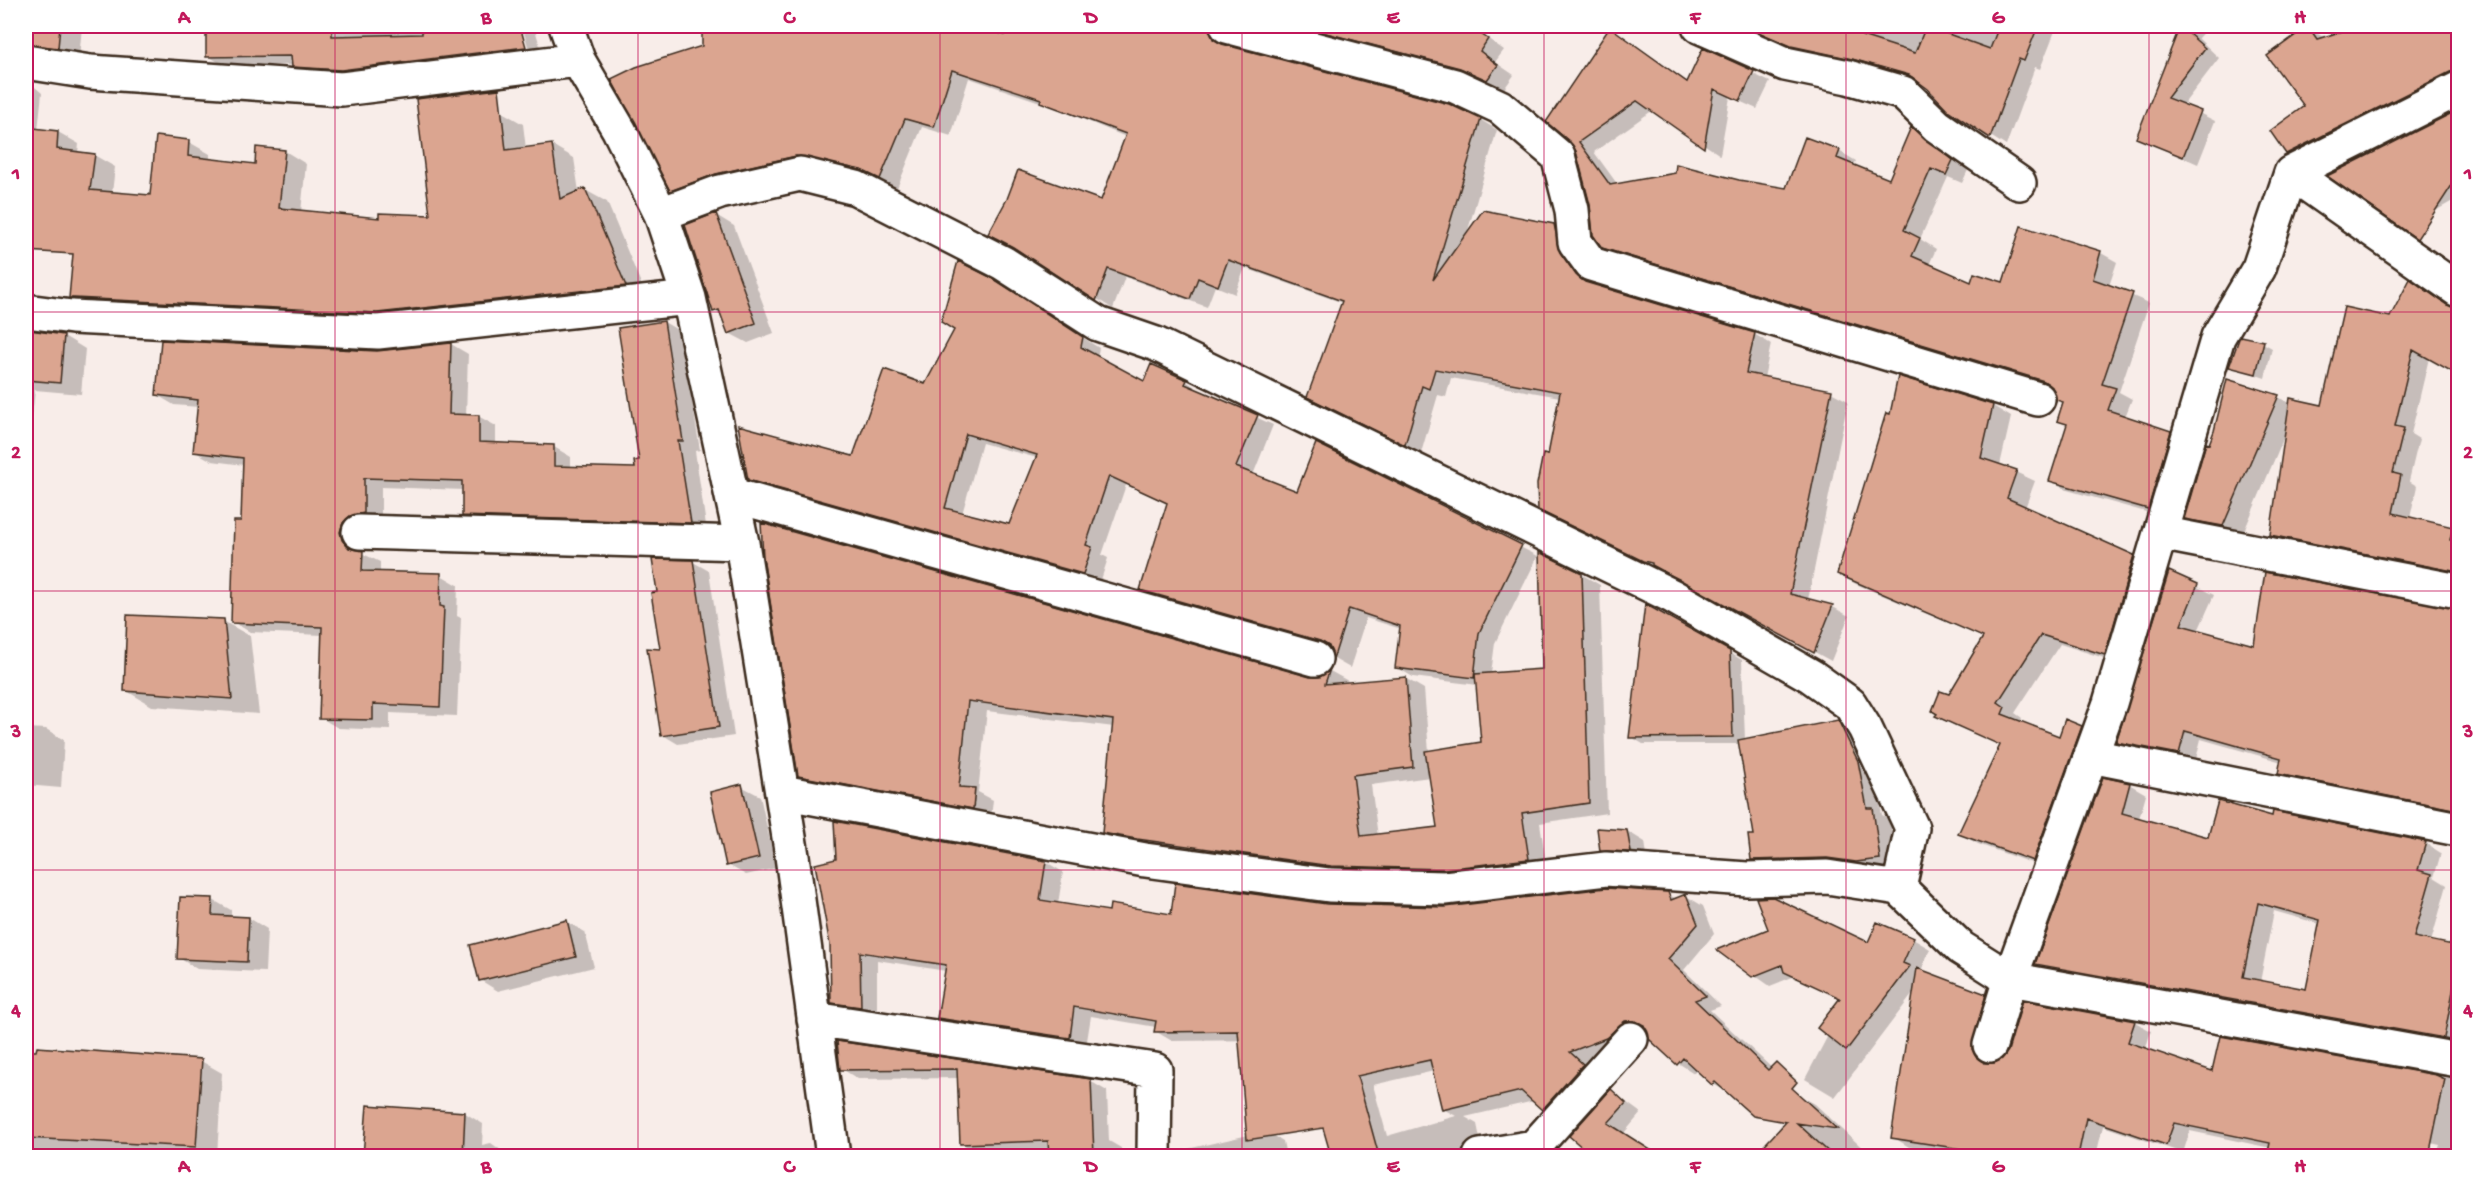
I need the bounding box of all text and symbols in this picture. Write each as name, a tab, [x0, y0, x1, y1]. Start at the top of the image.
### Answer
text: A	[177, 8, 192, 31]
text: B	[480, 8, 492, 31]
text: C	[783, 8, 797, 31]
text: D	[1082, 8, 1098, 31]
text: E	[1387, 8, 1401, 31]
text: F	[1689, 8, 1702, 31]
text: G	[1992, 8, 2006, 31]
text: H	[2294, 8, 2306, 31]
text: 1	[11, 164, 20, 187]
text: 1	[2463, 164, 2472, 187]
text: 2	[11, 443, 21, 466]
text: 2	[2463, 443, 2473, 466]
text: 3	[10, 722, 21, 745]
text: 3	[2462, 722, 2473, 745]
text: 4	[10, 1001, 21, 1024]
text: 4	[2462, 1001, 2473, 1024]
text: A	[177, 1157, 192, 1180]
text: B	[480, 1157, 492, 1180]
text: C	[783, 1157, 797, 1180]
text: D	[1082, 1157, 1098, 1180]
text: E	[1387, 1157, 1401, 1180]
text: F	[1689, 1157, 1702, 1180]
text: G	[1992, 1157, 2006, 1180]
text: H	[2294, 1157, 2306, 1180]

